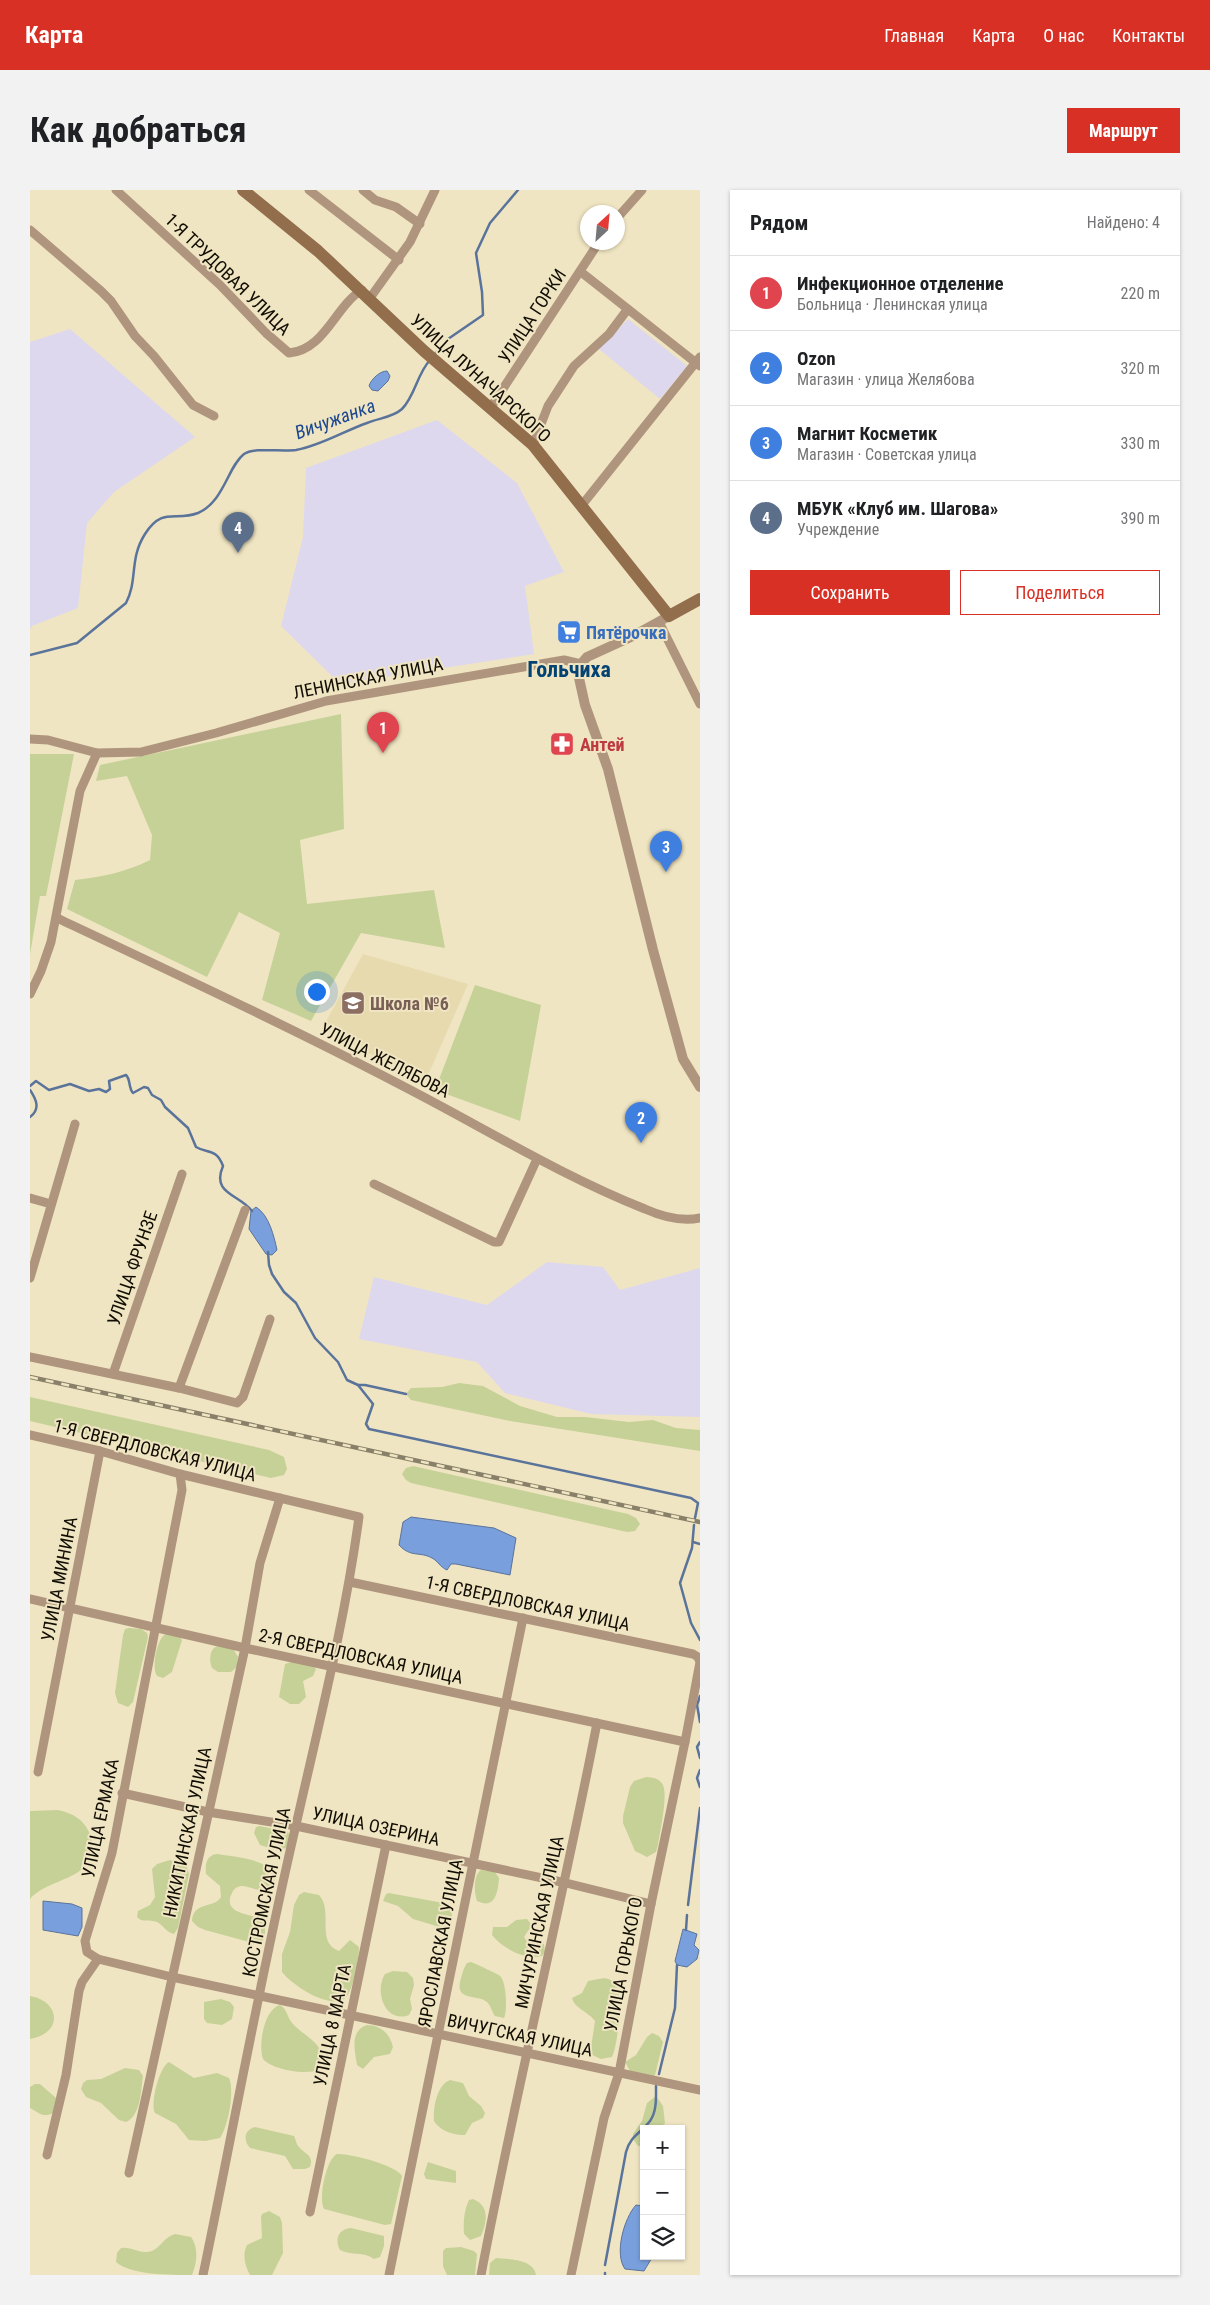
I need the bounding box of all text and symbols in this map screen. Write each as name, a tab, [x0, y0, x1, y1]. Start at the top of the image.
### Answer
text: Карта	[25, 21, 83, 49]
text: Главная	[884, 25, 944, 46]
text: Карта	[972, 25, 1015, 46]
text: О нас	[1043, 25, 1084, 46]
text: Контакты	[1112, 25, 1185, 46]
button: Маршрут	[1067, 108, 1180, 153]
text: Как добраться	[30, 110, 246, 151]
north arrow	[580, 205, 625, 250]
street label: 1-Я ТРУДОВАЯ УЛИЦА	[161, 209, 296, 340]
text: Рядом	[750, 211, 809, 235]
text: Найдено: 4	[1087, 213, 1160, 232]
street label: УЛИЦА ГОРКИ	[494, 265, 570, 367]
text: Инфекционное отделение	[797, 272, 1004, 295]
text: 1	[762, 284, 770, 303]
text: 220 m	[1121, 284, 1160, 303]
text: Больница · Ленинская улица	[797, 295, 988, 314]
street label: УЛИЦА ЛУНАЧАРСКОГО	[407, 310, 555, 446]
text: Ozon	[797, 347, 836, 370]
text: 2	[762, 359, 770, 378]
text: 320 m	[1121, 359, 1160, 378]
text: Магазин · улица Желябова	[797, 370, 975, 389]
water label: Вичужанка	[292, 394, 378, 444]
text: Магнит Косметик	[797, 422, 937, 445]
text: 3	[762, 434, 770, 453]
text: 330 m	[1121, 434, 1160, 453]
text: Магазин · Советская улица	[797, 445, 977, 464]
text: МБУК «Клуб им. Шагова»	[797, 497, 998, 520]
text: 4	[762, 509, 770, 528]
text: 390 m	[1121, 509, 1160, 528]
pin: 4	[222, 512, 254, 553]
text: Учреждение	[797, 520, 879, 539]
button: Сохранить	[750, 570, 950, 615]
button: Поделиться	[960, 570, 1160, 615]
supermarket icon: Пятёрочка	[556, 619, 582, 645]
place label: Пятёрочка	[586, 622, 666, 643]
street label: ЛЕНИНСКАЯ УЛИЦА	[291, 653, 445, 703]
district label: Гольчиха	[527, 657, 611, 682]
pin: 1	[367, 712, 399, 753]
pharmacy icon: Антей	[549, 731, 575, 757]
place label: Антей	[580, 734, 625, 755]
pin: 3	[650, 831, 682, 872]
your location	[304, 979, 330, 1005]
school or university icon: Школа №6	[340, 990, 366, 1016]
place label: Школа №6	[370, 993, 449, 1014]
street label: УЛИЦА ЖЕЛЯБОВА	[316, 1018, 454, 1102]
pin: 2	[625, 1102, 657, 1143]
street label: УЛИЦА ФРУНЗЕ	[103, 1208, 161, 1328]
street label: 1-Я СВЕРДЛОВСКАЯ УЛИЦА	[51, 1415, 259, 1486]
street label: УЛИЦА МИНИНА	[37, 1514, 82, 1643]
street label: 1-Я СВЕРДЛОВСКАЯ УЛИЦА	[424, 1571, 633, 1635]
street label: 2-Я СВЕРДЛОВСКАЯ УЛИЦА	[257, 1624, 466, 1688]
street label: НИКИТИНСКАЯ УЛИЦА	[159, 1744, 215, 1919]
street label: УЛИЦА ЕРМАКА	[77, 1756, 123, 1880]
street label: УЛИЦА ОЗЕРИНА	[310, 1802, 442, 1850]
street label: КОСТРОМСКАЯ УЛИЦА	[238, 1805, 294, 1979]
street label: МИЧУРИНСКАЯ УЛИЦА	[510, 1833, 568, 2010]
street label: ЯРОСЛАВСКАЯ УЛИЦА	[413, 1856, 467, 2029]
street label: УЛИЦА ГОРЬКОГО	[600, 1895, 646, 2033]
street label: УЛИЦА 8 МАРТА	[309, 1962, 355, 2088]
street label: ВИЧУГСКАЯ УЛИЦА	[445, 2009, 595, 2061]
map controls	[640, 2125, 685, 2260]
button: +	[640, 2125, 685, 2170]
button: −	[640, 2170, 685, 2215]
button: layers	[640, 2215, 685, 2260]

